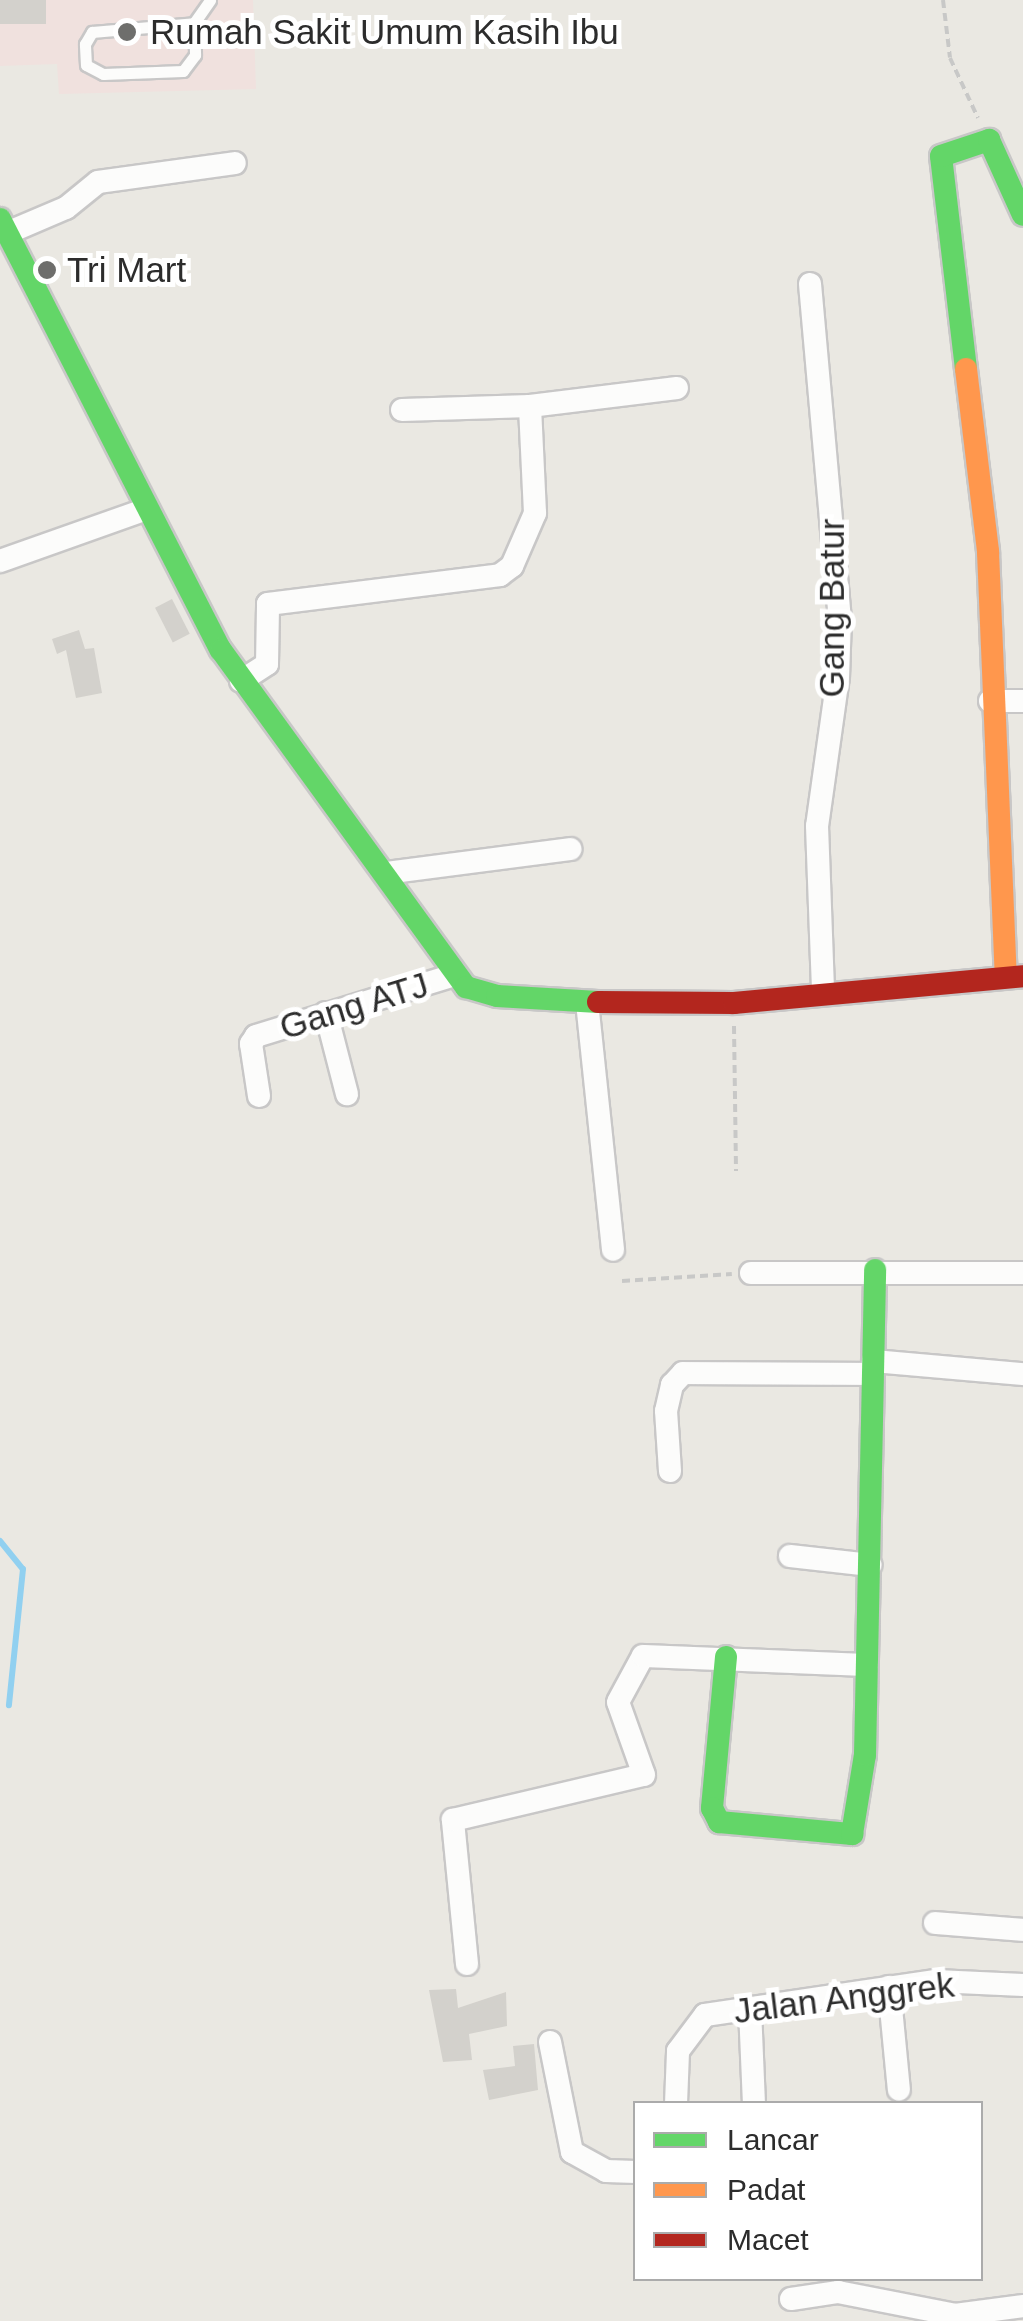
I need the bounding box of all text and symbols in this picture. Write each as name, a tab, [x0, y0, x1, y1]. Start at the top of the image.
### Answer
place label: Rumah Sakit Umum Kasih Ibu	[150, 11, 619, 53]
marker: Rumah Sakit Umum Kasih Ibu	[114, 19, 140, 45]
place label: Tri Mart	[67, 249, 186, 291]
marker: Tri Mart	[36, 259, 58, 281]
street label: Gang Batur	[811, 519, 853, 697]
street label: Gang ATJ	[274, 963, 434, 1049]
street label: Jalan Anggrek	[730, 1964, 958, 2032]
legend	[633, 2101, 983, 2281]
text: Lancar	[727, 2123, 819, 2156]
text: Padat	[727, 2173, 805, 2206]
text: Macet	[727, 2223, 809, 2256]

